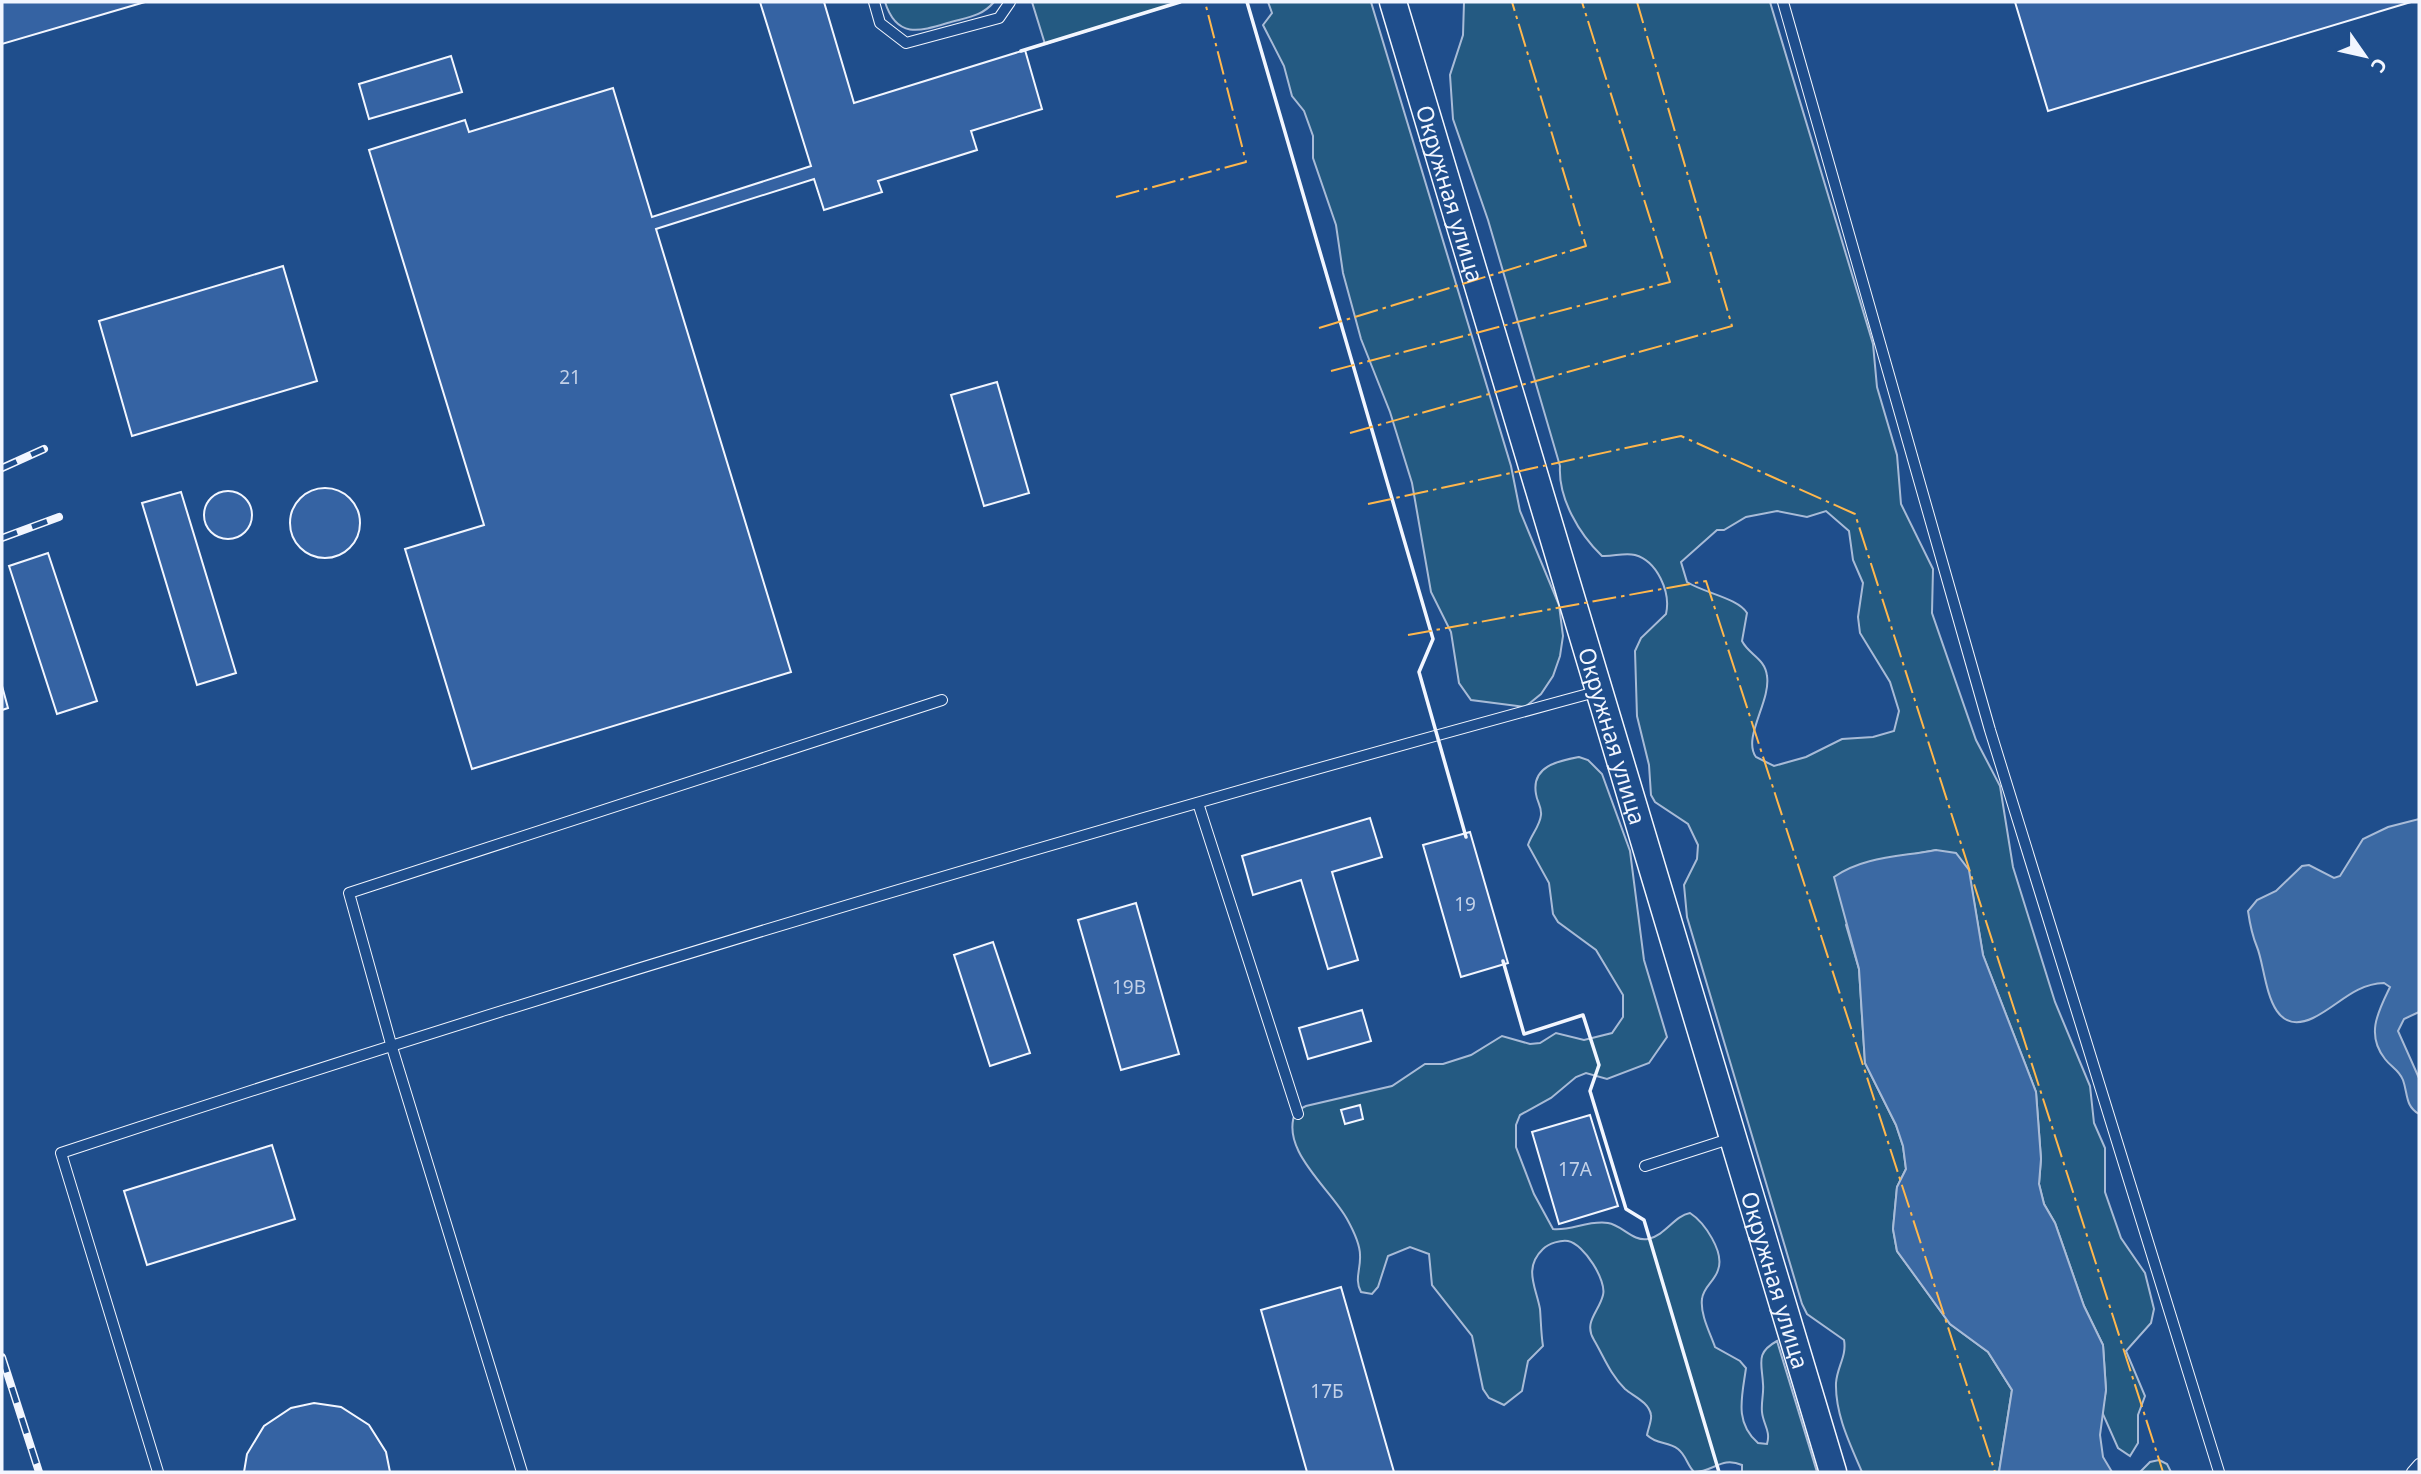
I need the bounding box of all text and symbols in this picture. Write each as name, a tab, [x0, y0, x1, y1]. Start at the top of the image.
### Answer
north arrow	[2330, 21, 2400, 91]
text: С	[2365, 53, 2393, 78]
street label: Окружная улица	[1409, 101, 1492, 286]
house number: 21	[559, 364, 581, 390]
street label: Окружная улица	[1571, 643, 1654, 828]
house number: 19	[1454, 891, 1476, 917]
house number: 19В	[1112, 974, 1146, 1000]
house number: 17А	[1558, 1156, 1593, 1182]
street label: Окружная улица	[1734, 1187, 1817, 1373]
house number: 17Б	[1310, 1378, 1344, 1404]

